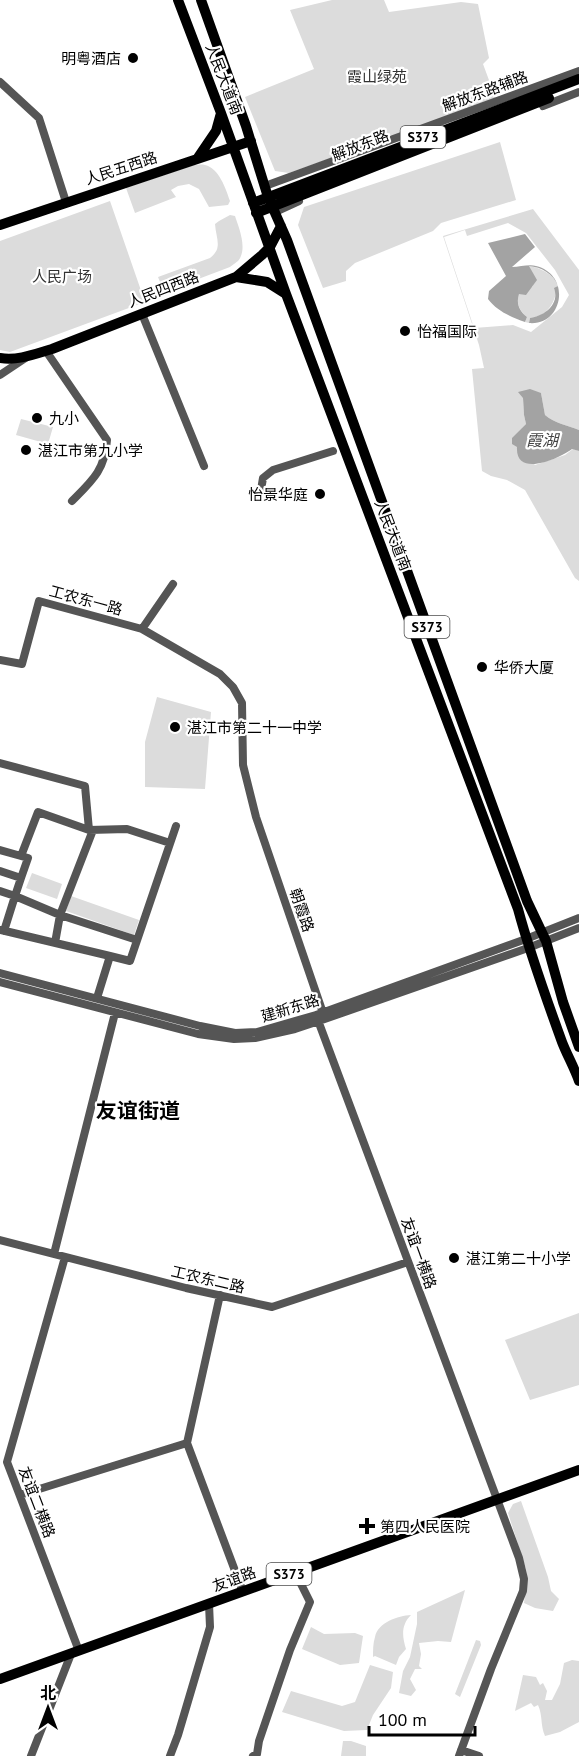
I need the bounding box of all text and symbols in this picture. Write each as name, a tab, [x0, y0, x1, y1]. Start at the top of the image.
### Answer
street label: 人民大道南	[202, 41, 246, 117]
place label: 明粤酒店	[61, 49, 121, 68]
marker: 明粤酒店	[126, 51, 140, 65]
park label: 霞山绿苑	[347, 67, 407, 86]
street label: 解放东路辅路	[439, 67, 531, 115]
street label: 解放东路	[329, 125, 391, 165]
road number: S373	[400, 126, 446, 148]
street label: 人民五西路	[82, 147, 160, 189]
park label: 人民广场	[32, 267, 92, 286]
street label: 人民四西路	[125, 267, 201, 311]
place label: 怡福国际	[417, 322, 477, 341]
marker: 怡福国际	[398, 324, 412, 338]
place label: 九小	[49, 409, 79, 428]
marker: 九小	[30, 411, 44, 425]
water label: 霞湖	[526, 430, 561, 450]
place label: 湛江市第九小学	[38, 441, 143, 460]
marker: 湛江市第九小学	[19, 443, 33, 457]
place label: 怡景华庭	[248, 485, 308, 504]
marker: 怡景华庭	[313, 487, 327, 501]
street label: 人民大道南	[371, 497, 415, 573]
street label: 工农东一路	[47, 581, 125, 619]
road number: S373	[404, 616, 450, 638]
place label: 华侨大厦	[494, 658, 554, 677]
marker: 华侨大厦	[475, 660, 489, 674]
place label: 湛江市第二十一中学	[187, 718, 322, 737]
marker: 湛江市第二十一中学	[168, 720, 182, 734]
street label: 朝霞路	[286, 886, 318, 934]
street label: 建新东路	[259, 990, 321, 1026]
district label: 友谊街道	[96, 1097, 180, 1124]
street label: 友谊一横路	[397, 1215, 441, 1291]
place label: 湛江第二十小学	[466, 1249, 571, 1268]
marker: 湛江第二十小学	[447, 1251, 461, 1265]
street label: 工农东二路	[169, 1261, 247, 1297]
street label: 友谊二横路	[15, 1464, 59, 1540]
marker: 第四人民医院	[358, 1517, 376, 1535]
place label: 第四人民医院	[380, 1517, 470, 1536]
street label: 友谊路	[210, 1562, 258, 1596]
road number: S373	[266, 1563, 312, 1585]
north arrow	[18, 1678, 78, 1738]
text: 北	[40, 1683, 56, 1703]
scale bar	[369, 1699, 476, 1737]
text: 100 m	[378, 1708, 427, 1731]

